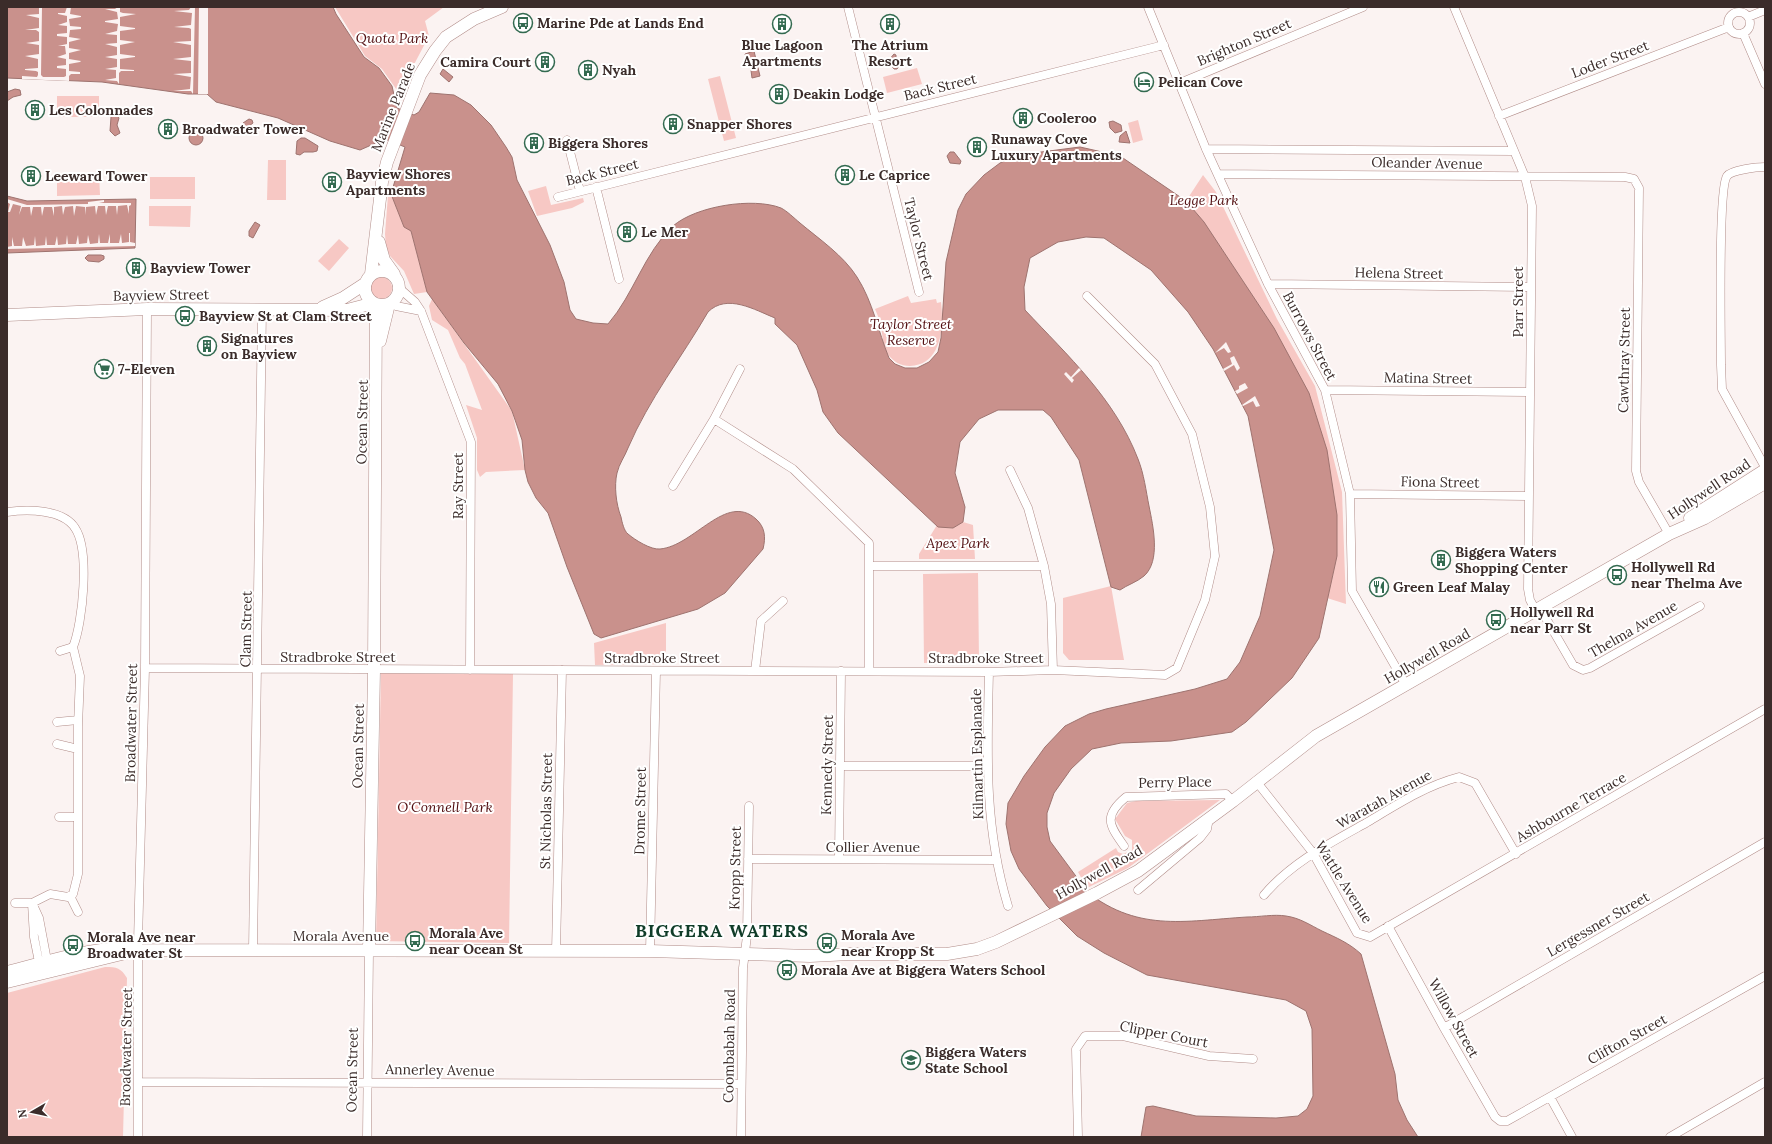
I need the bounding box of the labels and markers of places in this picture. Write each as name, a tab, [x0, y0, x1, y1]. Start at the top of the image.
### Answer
bus stop icon: Marine Pde at Lands End	[512, 12, 534, 34]
building icon: Blue Lagoon Apartments	[771, 13, 793, 35]
building icon: The Atrium Resort	[879, 13, 901, 35]
place label: Marine Pde at Lands End	[537, 14, 704, 32]
place label: Blue Lagoon Apartments	[741, 36, 823, 70]
place label: The Atrium Resort	[852, 36, 928, 70]
building icon: Camira Court	[534, 51, 556, 73]
place label: Camira Court	[440, 53, 531, 71]
building icon: Nyah	[577, 59, 599, 81]
place label: Nyah	[602, 61, 636, 79]
hotel icon: Pelican Cove	[1133, 71, 1155, 93]
place label: Pelican Cove	[1158, 73, 1243, 91]
building icon: Deakin Lodge	[768, 83, 790, 105]
place label: Deakin Lodge	[793, 85, 884, 103]
building icon: Les Colonnades	[24, 99, 46, 121]
place label: Les Colonnades	[49, 101, 153, 119]
building icon: Cooleroo	[1012, 107, 1034, 129]
place label: Cooleroo	[1037, 109, 1097, 127]
building icon: Snapper Shores	[662, 113, 684, 135]
place label: Snapper Shores	[687, 115, 792, 133]
building icon: Broadwater Tower	[157, 118, 179, 140]
place label: Broadwater Tower	[182, 120, 305, 138]
place label: Runaway Cove Luxury Apartments	[991, 130, 1122, 164]
building icon: Biggera Shores	[523, 132, 545, 154]
place label: Biggera Shores	[548, 134, 648, 152]
building icon: Runaway Cove Luxury Apartments	[966, 136, 988, 158]
building icon: Le Caprice	[834, 164, 856, 186]
building icon: Leeward Tower	[20, 165, 42, 187]
place label: Bayview Shores Apartments	[346, 165, 451, 199]
place label: Le Caprice	[859, 166, 931, 184]
place label: Leeward Tower	[45, 167, 148, 185]
building icon: Bayview Shores Apartments	[321, 171, 343, 193]
building icon: Le Mer	[616, 221, 638, 243]
place label: Le Mer	[641, 223, 688, 241]
building icon: Bayview Tower	[125, 257, 147, 279]
place label: Bayview Tower	[150, 259, 251, 277]
bus stop icon: Bayview St at Clam Street	[174, 305, 196, 327]
place label: Bayview St at Clam Street	[199, 307, 372, 325]
place label: Signatures on Bayview	[221, 329, 297, 363]
building icon: Signatures on Bayview	[196, 335, 218, 357]
supermarket icon: 7-Eleven	[93, 358, 115, 380]
place label: 7-Eleven	[118, 360, 175, 378]
place label: Biggera Waters Shopping Center	[1455, 543, 1568, 577]
building icon: Biggera Waters Shopping Center	[1430, 549, 1452, 571]
place label: Hollywell Rd near Thelma Ave	[1631, 558, 1743, 592]
bus stop icon: Hollywell Rd near Thelma Ave	[1606, 564, 1628, 586]
restaurant icon: Green Leaf Malay	[1368, 576, 1390, 598]
place label: Green Leaf Malay	[1393, 578, 1510, 596]
place label: Hollywell Rd near Parr St	[1510, 603, 1594, 637]
bus stop icon: Hollywell Rd near Parr St	[1485, 609, 1507, 631]
place label: Morala Ave near Ocean St	[429, 924, 523, 958]
place label: Morala Ave near Kropp St	[841, 926, 934, 960]
place label: Morala Ave near Broadwater St	[87, 928, 196, 962]
bus stop icon: Morala Ave near Ocean St	[404, 930, 426, 952]
bus stop icon: Morala Ave near Kropp St	[816, 932, 838, 954]
bus stop icon: Morala Ave near Broadwater St	[62, 934, 84, 956]
bus stop icon: Morala Ave at Biggera Waters School	[776, 959, 798, 981]
place label: Morala Ave at Biggera Waters School	[801, 961, 1046, 979]
place label: Biggera Waters State School	[925, 1043, 1027, 1077]
school or university icon: Biggera Waters State School	[900, 1049, 922, 1071]

